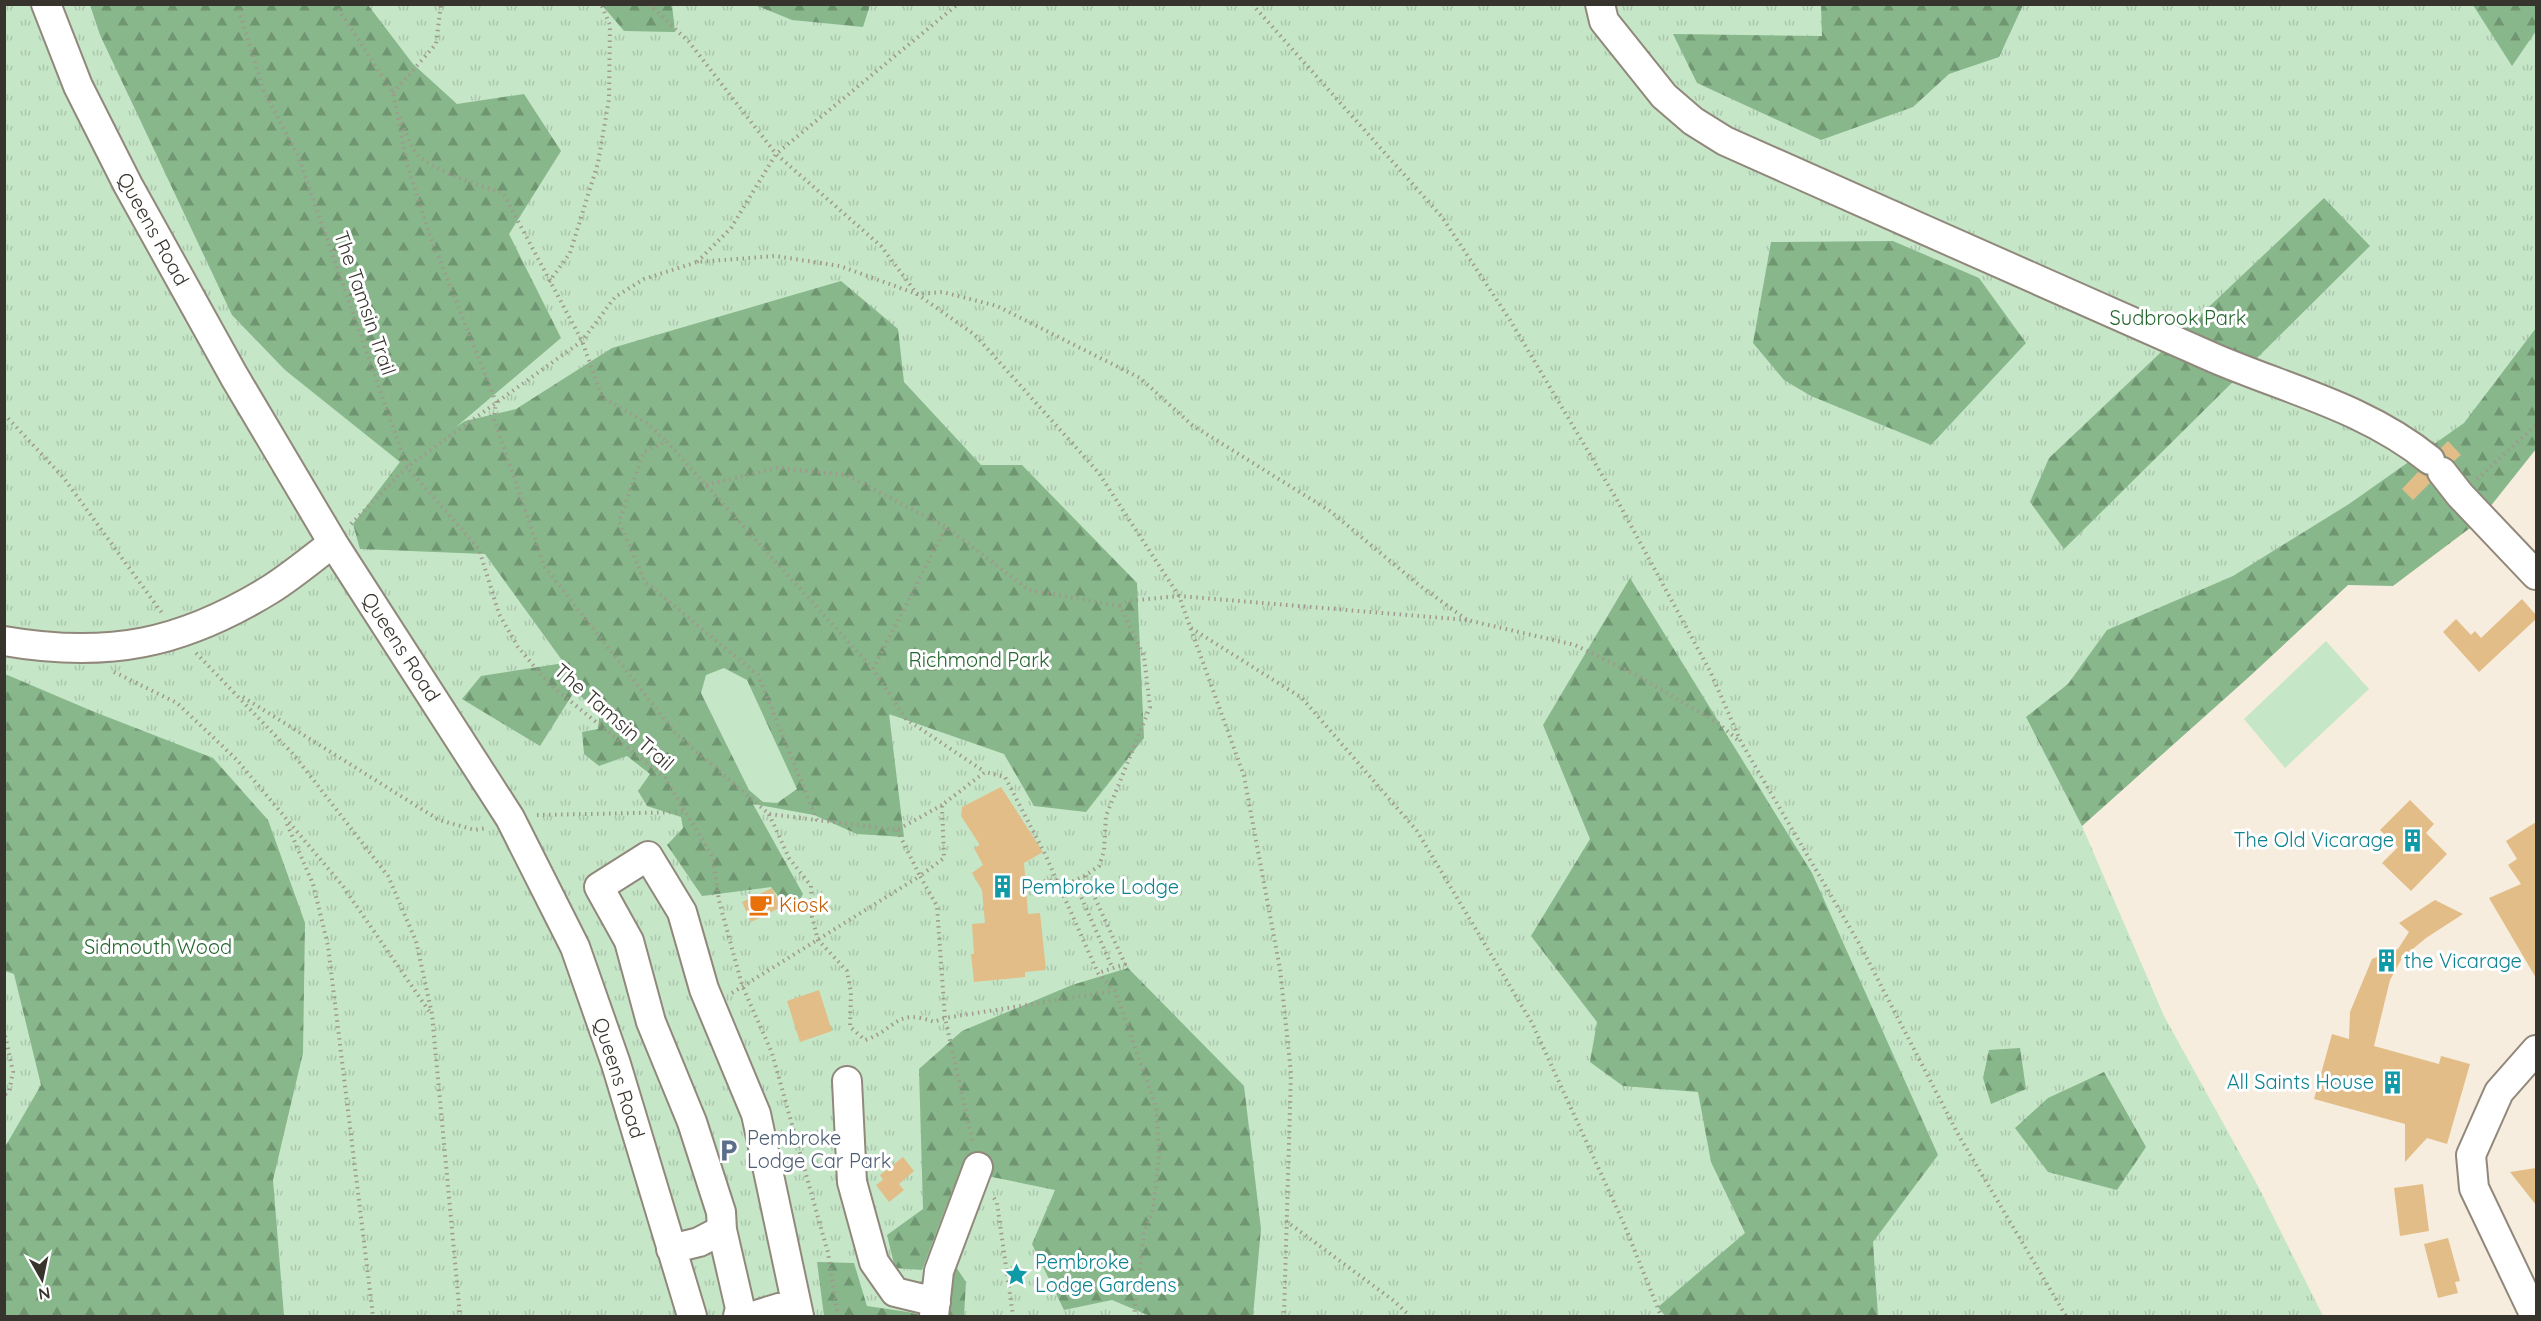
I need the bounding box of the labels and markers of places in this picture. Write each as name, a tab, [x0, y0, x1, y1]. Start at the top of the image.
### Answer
place label: The Old Vicarage	[2233, 827, 2394, 852]
building icon: The Old Vicarage	[2399, 827, 2425, 853]
building icon: Pembroke Lodge	[990, 874, 1016, 900]
place label: Pembroke Lodge	[1021, 874, 1179, 899]
cafe icon: Kiosk	[748, 892, 774, 918]
place label: Kiosk	[779, 892, 829, 917]
building icon: the Vicarage	[2373, 948, 2399, 974]
place label: the Vicarage	[2404, 948, 2522, 973]
place label: All Saints House	[2227, 1069, 2374, 1094]
building icon: All Saints House	[2379, 1069, 2405, 1095]
place label: Pembroke Lodge Car Park	[747, 1125, 891, 1173]
parking icon: Pembroke Lodge Car Park	[716, 1137, 742, 1163]
place label: Pembroke Lodge Gardens	[1035, 1249, 1177, 1297]
place icon: Pembroke Lodge Gardens	[1004, 1261, 1030, 1287]

